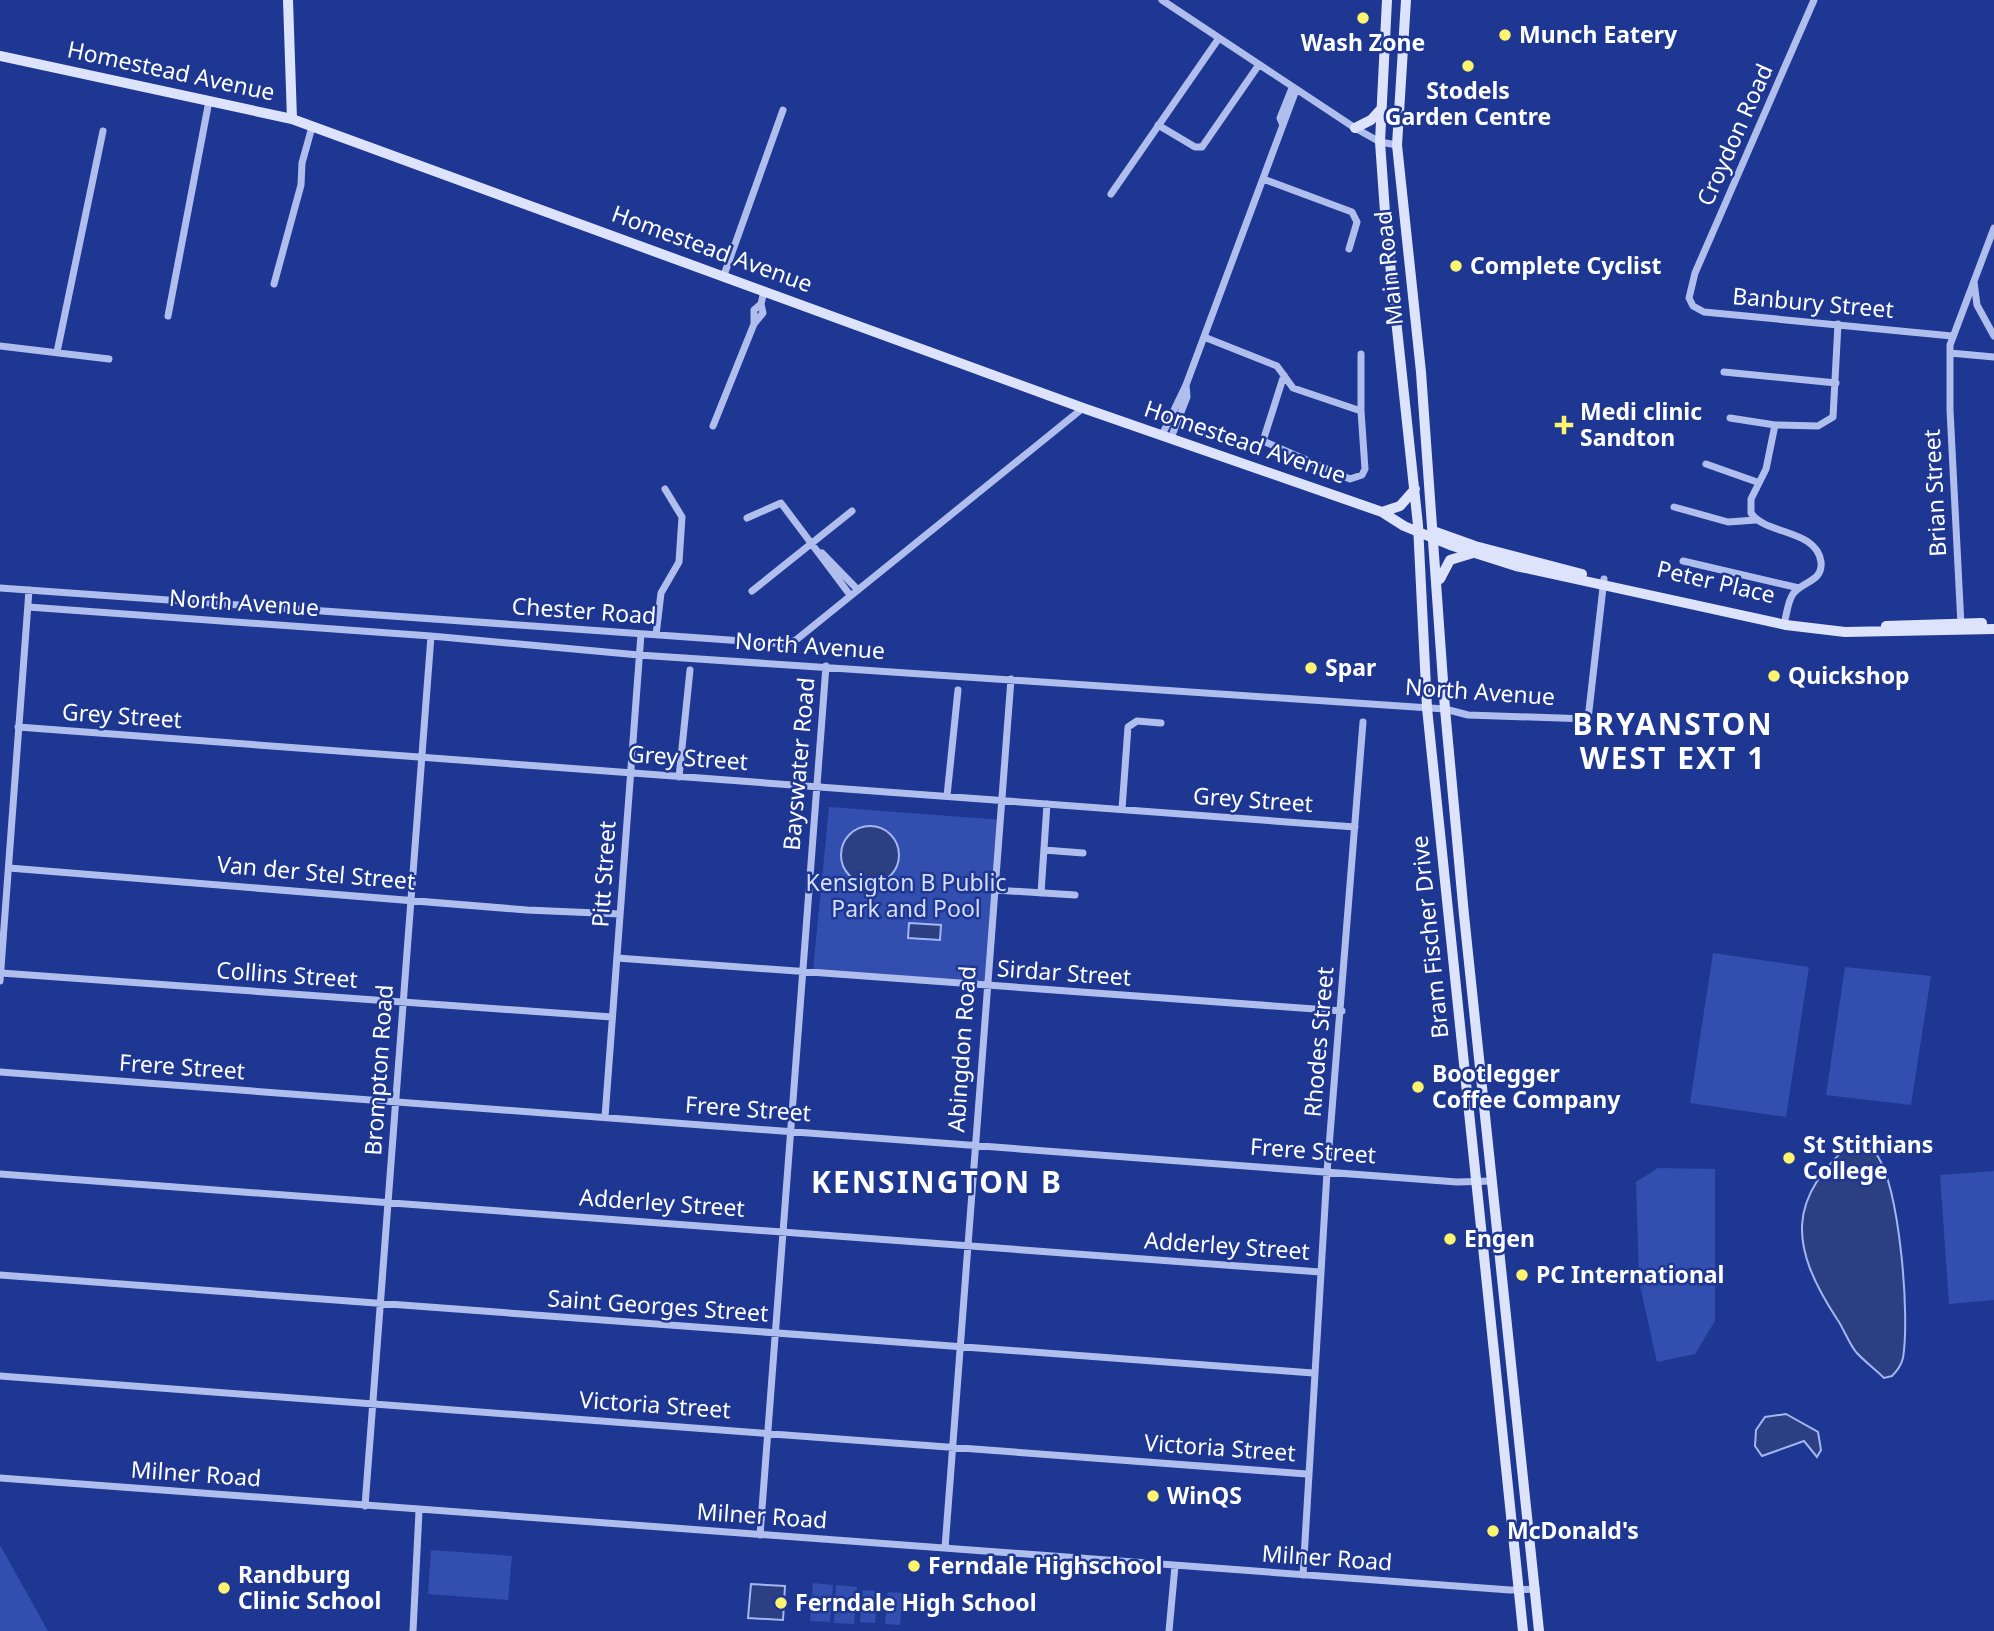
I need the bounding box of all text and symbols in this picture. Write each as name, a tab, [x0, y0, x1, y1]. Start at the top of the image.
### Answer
marker: Wash Zone	[1355, 10, 1371, 26]
place label: Munch Eatery	[1519, 18, 1678, 50]
place label: Wash Zone	[1301, 26, 1425, 58]
marker: Munch Eatery	[1497, 27, 1513, 43]
street label: Homestead Avenue	[64, 32, 278, 108]
marker: Stodels Garden Centre	[1460, 58, 1476, 74]
street label: Croydon Road	[1688, 59, 1780, 211]
place label: Stodels Garden Centre	[1385, 74, 1551, 132]
street label: Homestead Avenue	[607, 197, 817, 299]
street label: Main Road	[1366, 209, 1410, 327]
place label: Complete Cyclist	[1470, 249, 1661, 281]
marker: Complete Cyclist	[1448, 258, 1464, 274]
street label: Banbury Street	[1731, 279, 1895, 325]
street label: Homestead Avenue	[1140, 391, 1351, 491]
place label: Medi clinic Sandton	[1580, 395, 1702, 453]
marker: Medi clinic Sandton	[1554, 415, 1574, 435]
street label: Brian Street	[1915, 428, 1953, 558]
street label: Peter Place	[1654, 552, 1778, 610]
street label: North Avenue	[168, 581, 320, 623]
street label: Chester Road	[511, 589, 657, 631]
street label: North Avenue	[734, 624, 886, 666]
place label: Spar	[1325, 651, 1376, 683]
place label: Quickshop	[1788, 659, 1910, 691]
marker: Spar	[1303, 660, 1319, 676]
marker: Quickshop	[1766, 668, 1782, 684]
street label: North Avenue	[1404, 670, 1556, 712]
street label: Bayswater Road	[774, 676, 822, 852]
street label: Grey Street	[61, 695, 183, 735]
district label: BRYANSTON WEST EXT 1	[1572, 703, 1774, 778]
street label: Grey Street	[627, 737, 749, 777]
street label: Grey Street	[1192, 779, 1314, 819]
street label: Pitt Street	[583, 820, 623, 928]
street label: Bram Fischer Drive	[1402, 834, 1456, 1040]
street label: Van der Stel Street	[216, 847, 417, 897]
park label: Kensigton B Public Park and Pool	[805, 866, 1007, 924]
street label: Sirdar Street	[996, 951, 1132, 993]
street label: Collins Street	[215, 953, 359, 995]
street label: Abingdon Road	[939, 965, 983, 1133]
street label: Rhodes Street	[1295, 965, 1341, 1118]
street label: Brompton Road	[356, 983, 400, 1156]
street label: Frere Street	[118, 1046, 246, 1086]
place label: Bootlegger Coffee Company	[1432, 1057, 1621, 1115]
marker: Bootlegger Coffee Company	[1410, 1079, 1426, 1095]
street label: Frere Street	[684, 1088, 812, 1128]
place label: St Stithians College	[1803, 1128, 1933, 1186]
street label: Frere Street	[1249, 1130, 1377, 1170]
marker: St Stithians College	[1781, 1150, 1797, 1166]
district label: KENSINGTON B	[811, 1161, 1063, 1202]
street label: Adderley Street	[578, 1180, 746, 1224]
place label: Engen	[1464, 1222, 1535, 1254]
street label: Adderley Street	[1143, 1223, 1311, 1267]
marker: Engen	[1442, 1231, 1458, 1247]
place label: PC International	[1536, 1258, 1724, 1290]
marker: PC International	[1514, 1267, 1530, 1283]
street label: Saint Georges Street	[547, 1281, 770, 1329]
street label: Victoria Street	[578, 1383, 732, 1425]
street label: Victoria Street	[1143, 1426, 1297, 1468]
street label: Milner Road	[130, 1452, 262, 1494]
place label: WinQS	[1167, 1479, 1242, 1511]
marker: WinQS	[1145, 1488, 1161, 1504]
street label: Milner Road	[696, 1494, 828, 1536]
place label: McDonald's	[1507, 1514, 1639, 1546]
marker: McDonald's	[1485, 1523, 1501, 1539]
street label: Milner Road	[1261, 1536, 1393, 1578]
place label: Ferndale Highschool	[928, 1549, 1162, 1581]
place label: Randburg Clinic School	[238, 1558, 381, 1616]
marker: Ferndale Highschool	[906, 1558, 922, 1574]
marker: Randburg Clinic School	[216, 1580, 232, 1596]
place label: Ferndale High School	[795, 1586, 1037, 1618]
marker: Ferndale High School	[773, 1595, 789, 1611]

